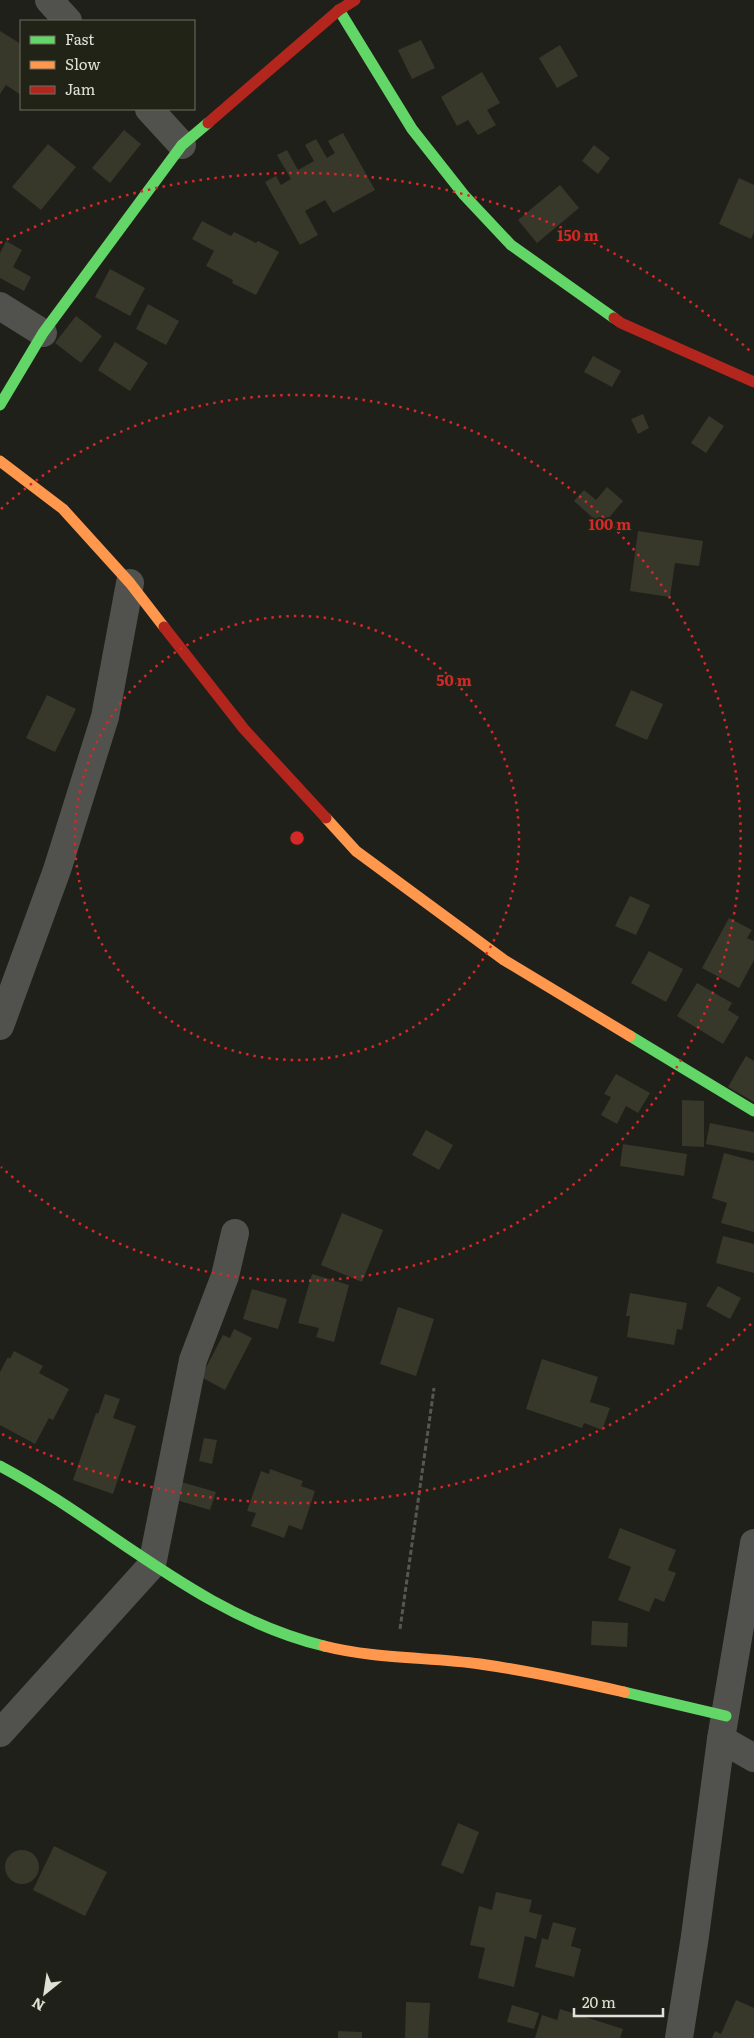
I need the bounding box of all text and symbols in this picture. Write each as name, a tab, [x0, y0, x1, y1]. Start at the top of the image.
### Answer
legend	[20, 20, 195, 110]
text: Fast	[65, 27, 94, 50]
text: Slow	[65, 52, 100, 75]
text: Jam	[65, 77, 96, 100]
text: 150 m	[557, 223, 599, 246]
text: 100 m	[589, 512, 631, 535]
text: 50 m	[436, 668, 472, 691]
centre of rings	[288, 829, 306, 847]
north arrow	[20, 1968, 70, 2018]
scale bar	[574, 1986, 663, 2018]
text: 20 m	[582, 1990, 616, 2013]
text: N	[28, 1993, 48, 2017]

